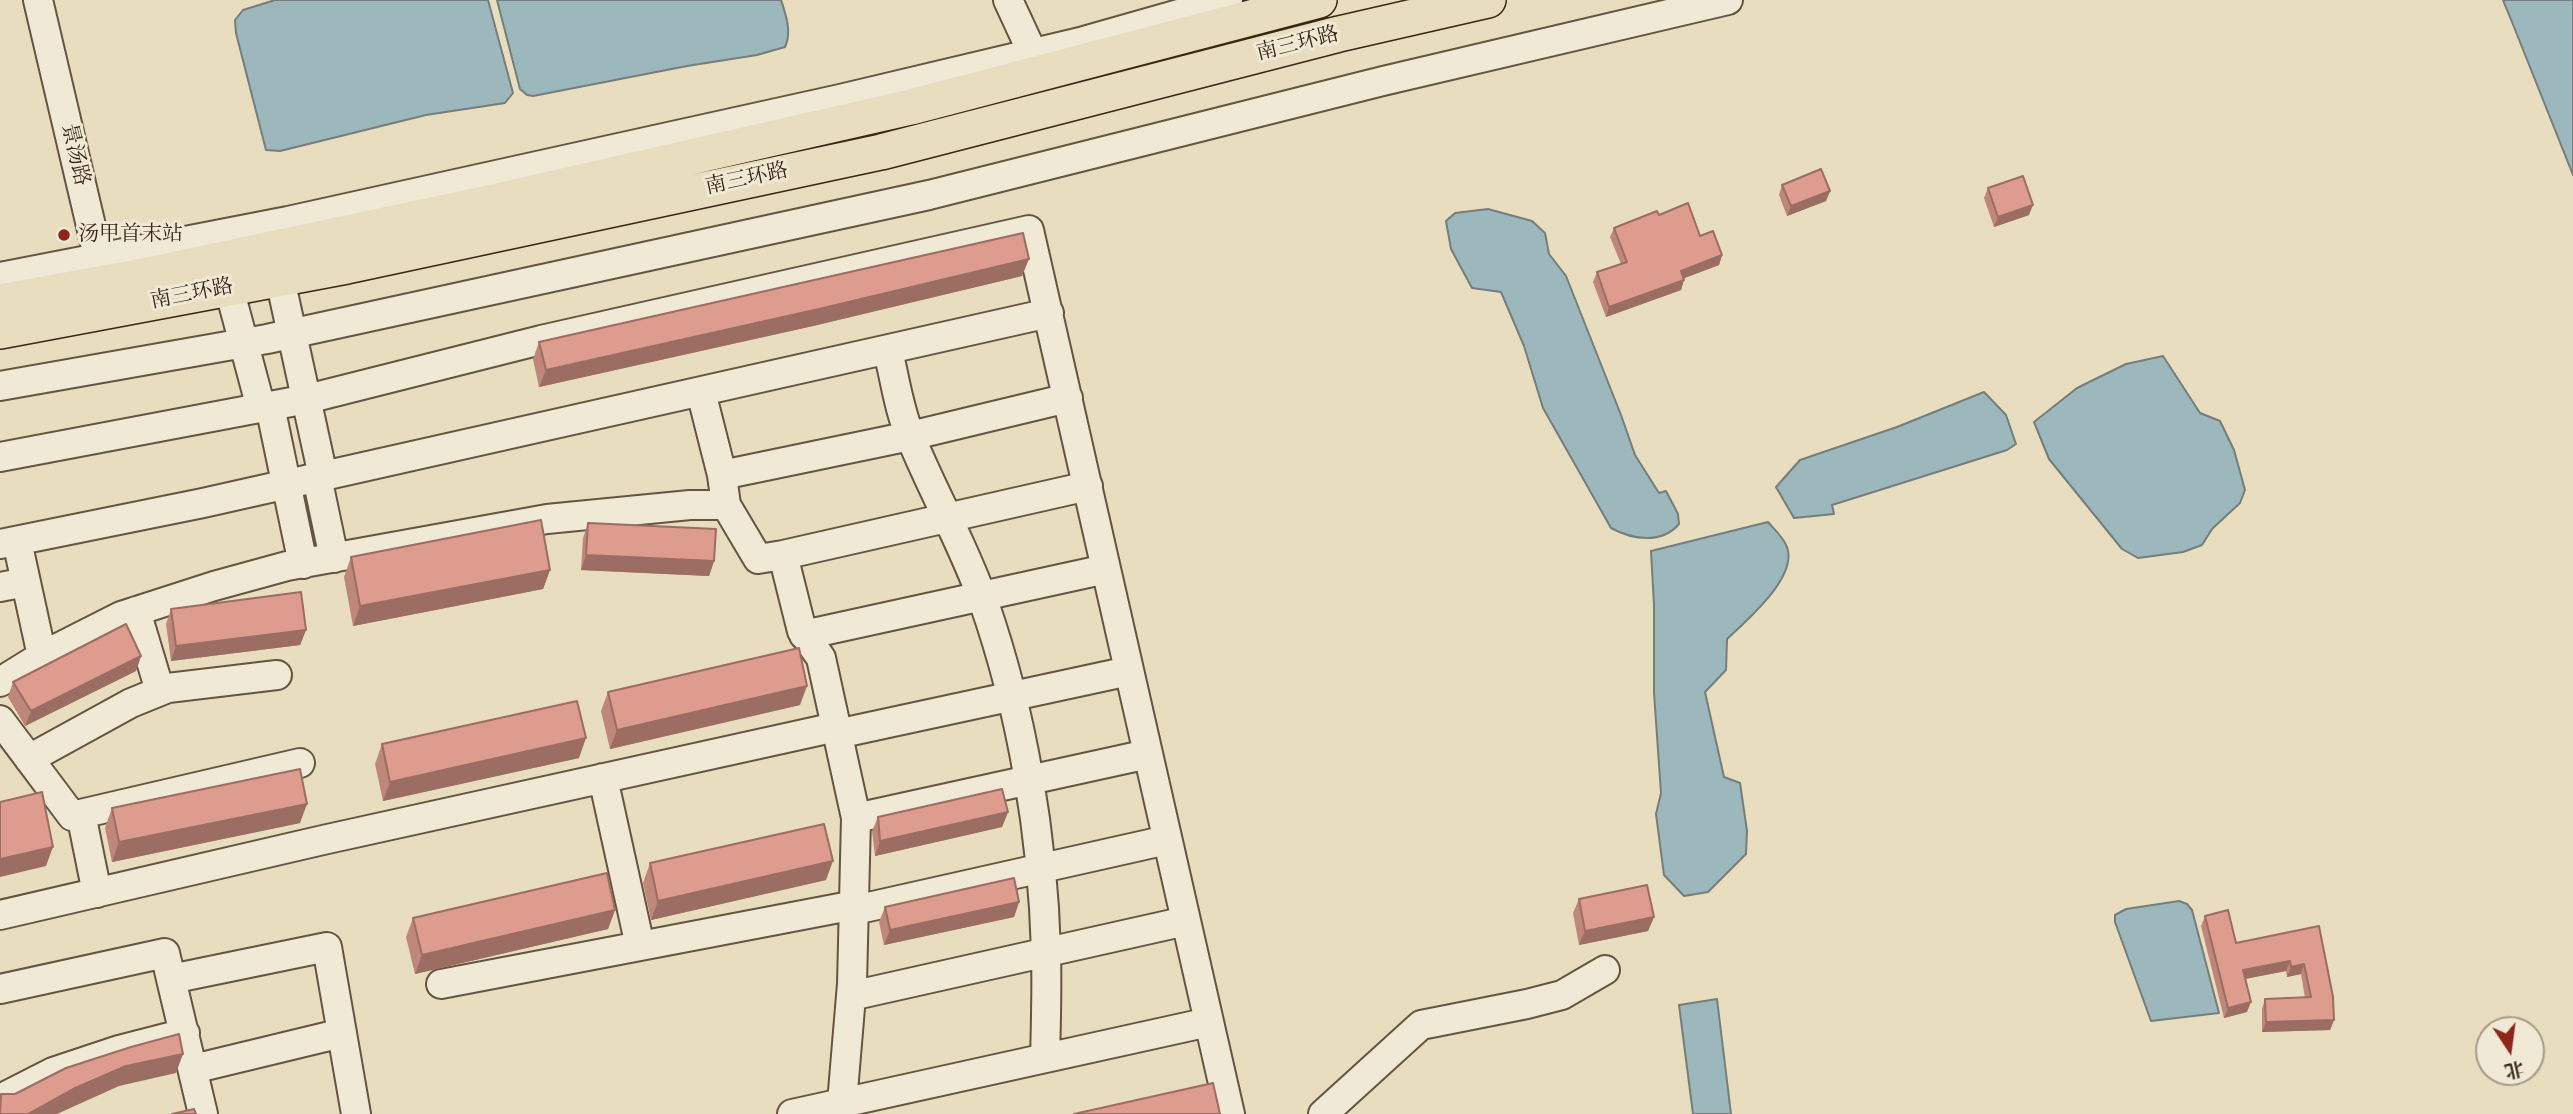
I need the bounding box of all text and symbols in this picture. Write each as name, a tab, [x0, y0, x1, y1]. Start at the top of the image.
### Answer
street label: 南三环路	[1254, 23, 1342, 67]
street label: 景汤路	[55, 121, 93, 189]
street label: 南三环路	[703, 159, 791, 201]
place label: 汤甲首末站	[78, 222, 183, 248]
marker: 汤甲首末站	[56, 227, 72, 243]
street label: 南三环路	[148, 275, 236, 315]
north arrow	[2475, 1016, 2545, 1086]
text: 北	[2502, 1056, 2526, 1083]

